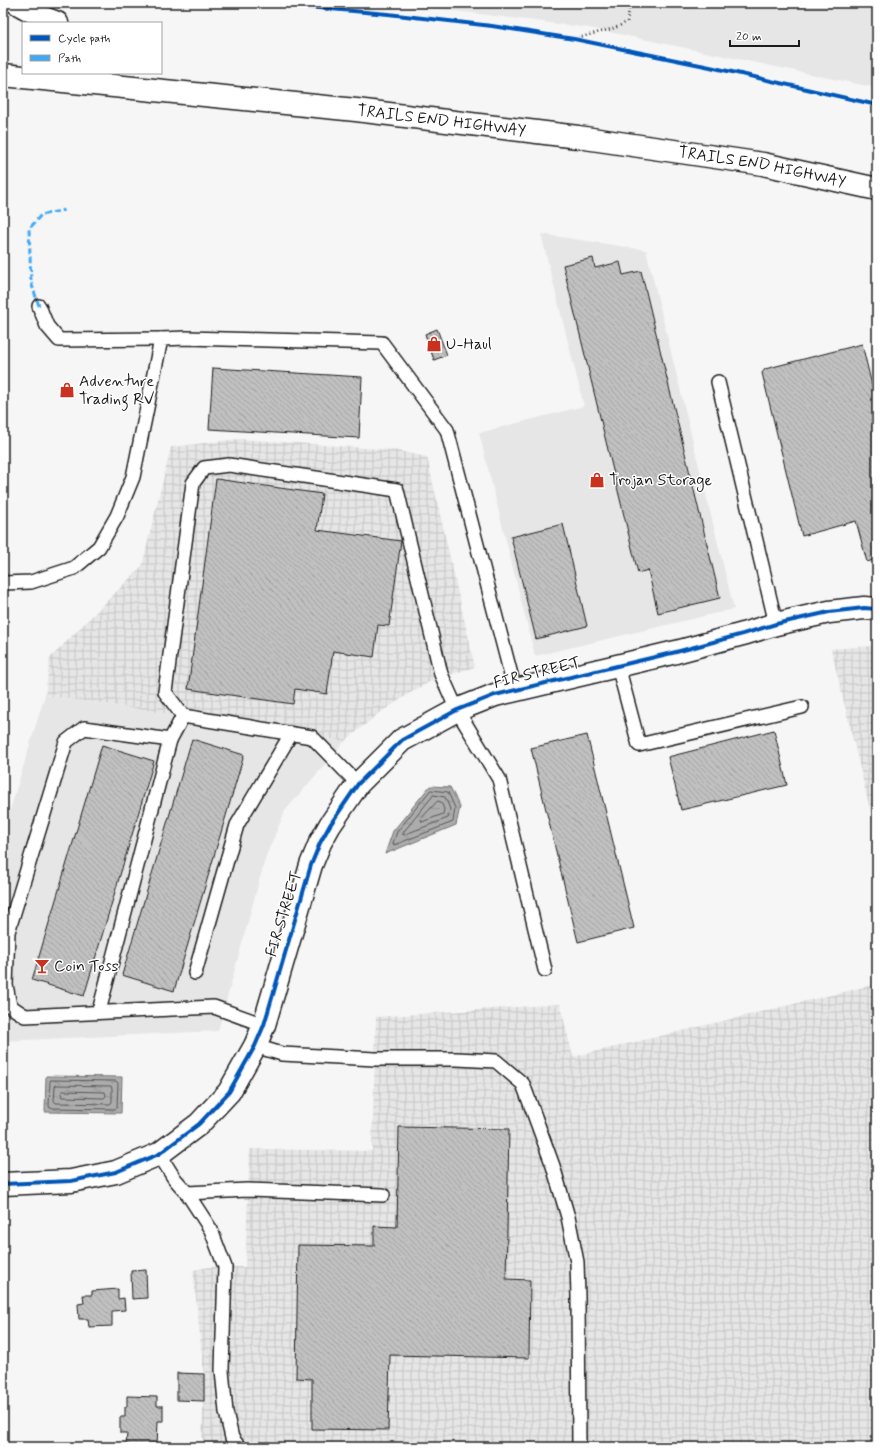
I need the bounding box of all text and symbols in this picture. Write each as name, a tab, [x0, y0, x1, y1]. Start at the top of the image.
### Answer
legend	[22, 22, 162, 74]
scale bar	[730, 22, 799, 48]
text: 20 m	[736, 29, 762, 45]
text: Cycle path	[58, 31, 110, 47]
text: Path	[58, 51, 81, 67]
street label: TRAILS END HIGHWAY	[356, 100, 527, 141]
street label: TRAILS END HIGHWAY	[677, 141, 848, 192]
place label: U-Haul	[446, 334, 492, 355]
shop icon: U-Haul	[425, 335, 443, 353]
place label: Adventure Trading RV	[79, 371, 154, 411]
shop icon: Adventure Trading RV	[58, 381, 76, 399]
place label: Trojan Storage	[609, 470, 712, 492]
shop icon: Trojan Storage	[588, 471, 606, 489]
street label: FIR STREET	[491, 652, 583, 694]
street label: FIR STREET	[261, 868, 307, 960]
place label: Coin Toss	[54, 956, 119, 977]
bar icon: Coin Toss	[33, 957, 51, 975]

